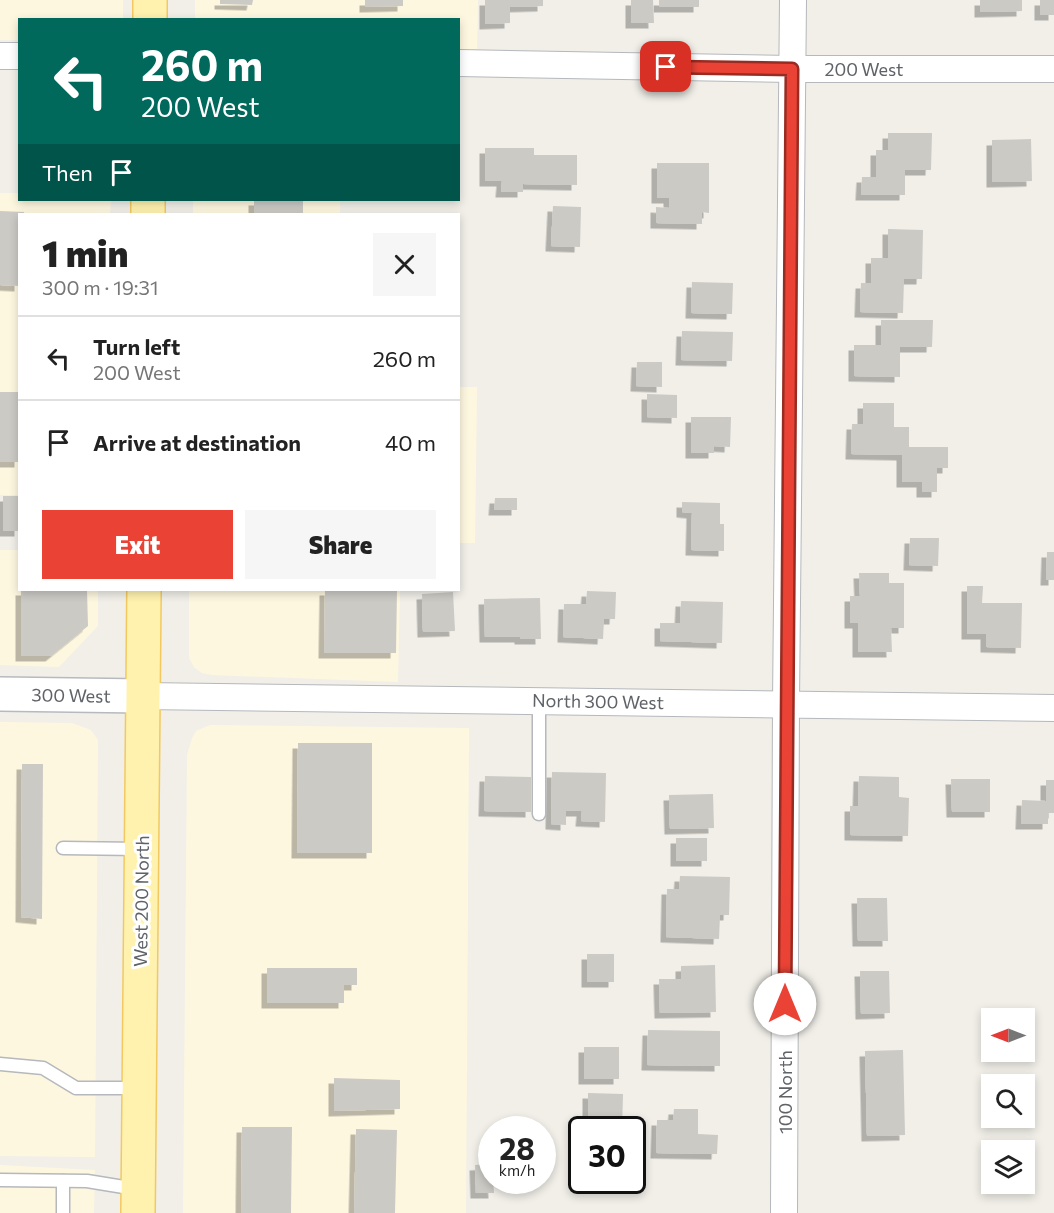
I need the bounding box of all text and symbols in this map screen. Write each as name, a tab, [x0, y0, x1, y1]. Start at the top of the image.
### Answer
text: 260 m	[141, 38, 263, 90]
pin	[640, 41, 691, 92]
icon: left	[42, 42, 120, 120]
icon: arrive	[649, 50, 682, 83]
street label: 200 West	[825, 58, 904, 80]
text: 200 West	[141, 90, 259, 123]
icon: arrive	[105, 156, 138, 189]
text: Then	[42, 159, 93, 186]
text: 1 min	[42, 230, 128, 274]
button: close	[373, 233, 436, 296]
text: 300 m · 19:31	[42, 275, 159, 299]
text: Turn left	[93, 333, 180, 360]
icon: left	[42, 342, 75, 375]
text: 260 m	[373, 345, 436, 372]
text: 200 West	[93, 360, 181, 384]
icon: arrive	[42, 426, 75, 459]
text: Arrive at destination	[93, 429, 301, 456]
text: 40 m	[385, 429, 436, 456]
button: Exit	[42, 510, 233, 579]
button: Share	[245, 510, 436, 579]
street label: 300 West	[31, 683, 111, 707]
street label: North 300 West	[532, 689, 664, 713]
street label: West 200 North	[129, 835, 153, 967]
position arrow	[753, 972, 817, 1036]
north arrow	[981, 1008, 1035, 1062]
map controls	[981, 1008, 1035, 1194]
street label: 100 North	[774, 1050, 796, 1134]
button: search	[981, 1074, 1035, 1128]
speed limit sign: 30	[568, 1116, 646, 1194]
text: 28	[499, 1129, 535, 1166]
button: layers	[981, 1140, 1035, 1194]
text: km/h	[499, 1161, 535, 1179]

